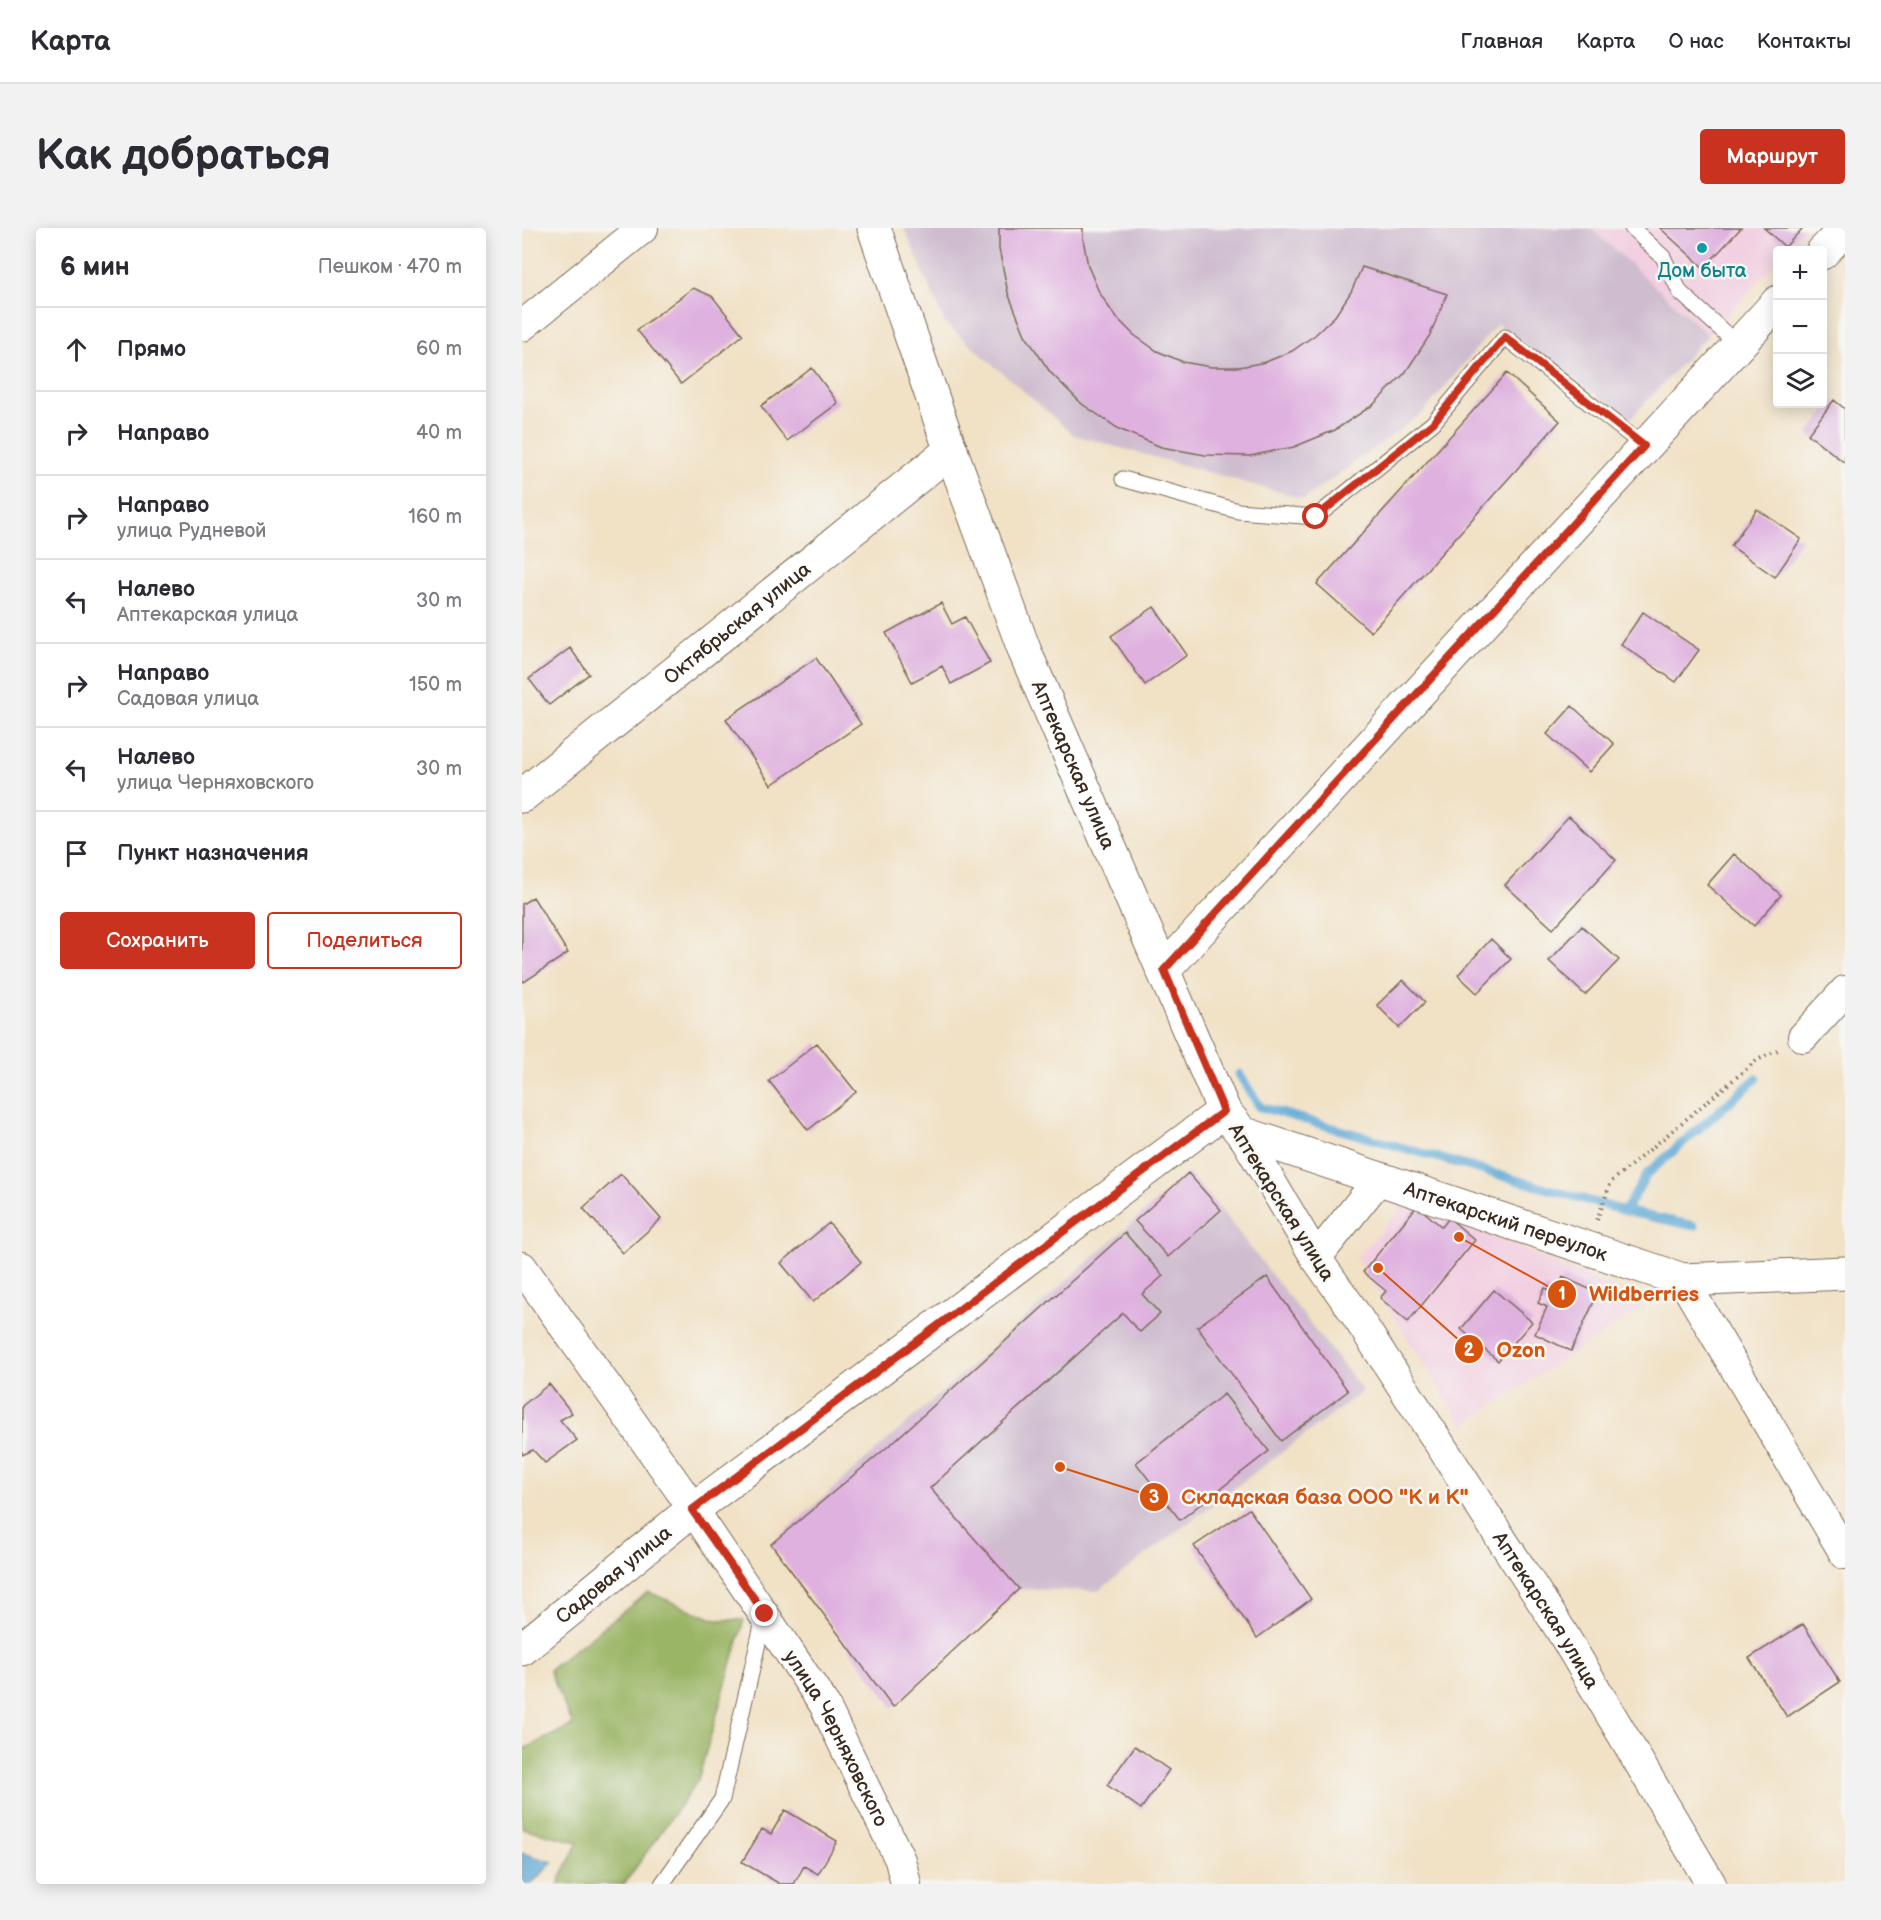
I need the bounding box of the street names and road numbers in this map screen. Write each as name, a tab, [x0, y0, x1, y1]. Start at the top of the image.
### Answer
street label: Октябрьская улица	[659, 557, 816, 690]
street label: Аптекарская улица	[1025, 676, 1120, 853]
street label: Аптекарская улица	[1222, 1118, 1339, 1286]
street label: Аптекарский переулок	[1400, 1177, 1611, 1267]
street label: Садовая улица	[551, 1521, 677, 1629]
street label: Аптекарская улица	[1486, 1527, 1604, 1694]
street label: улица Черняховского	[778, 1646, 893, 1830]

